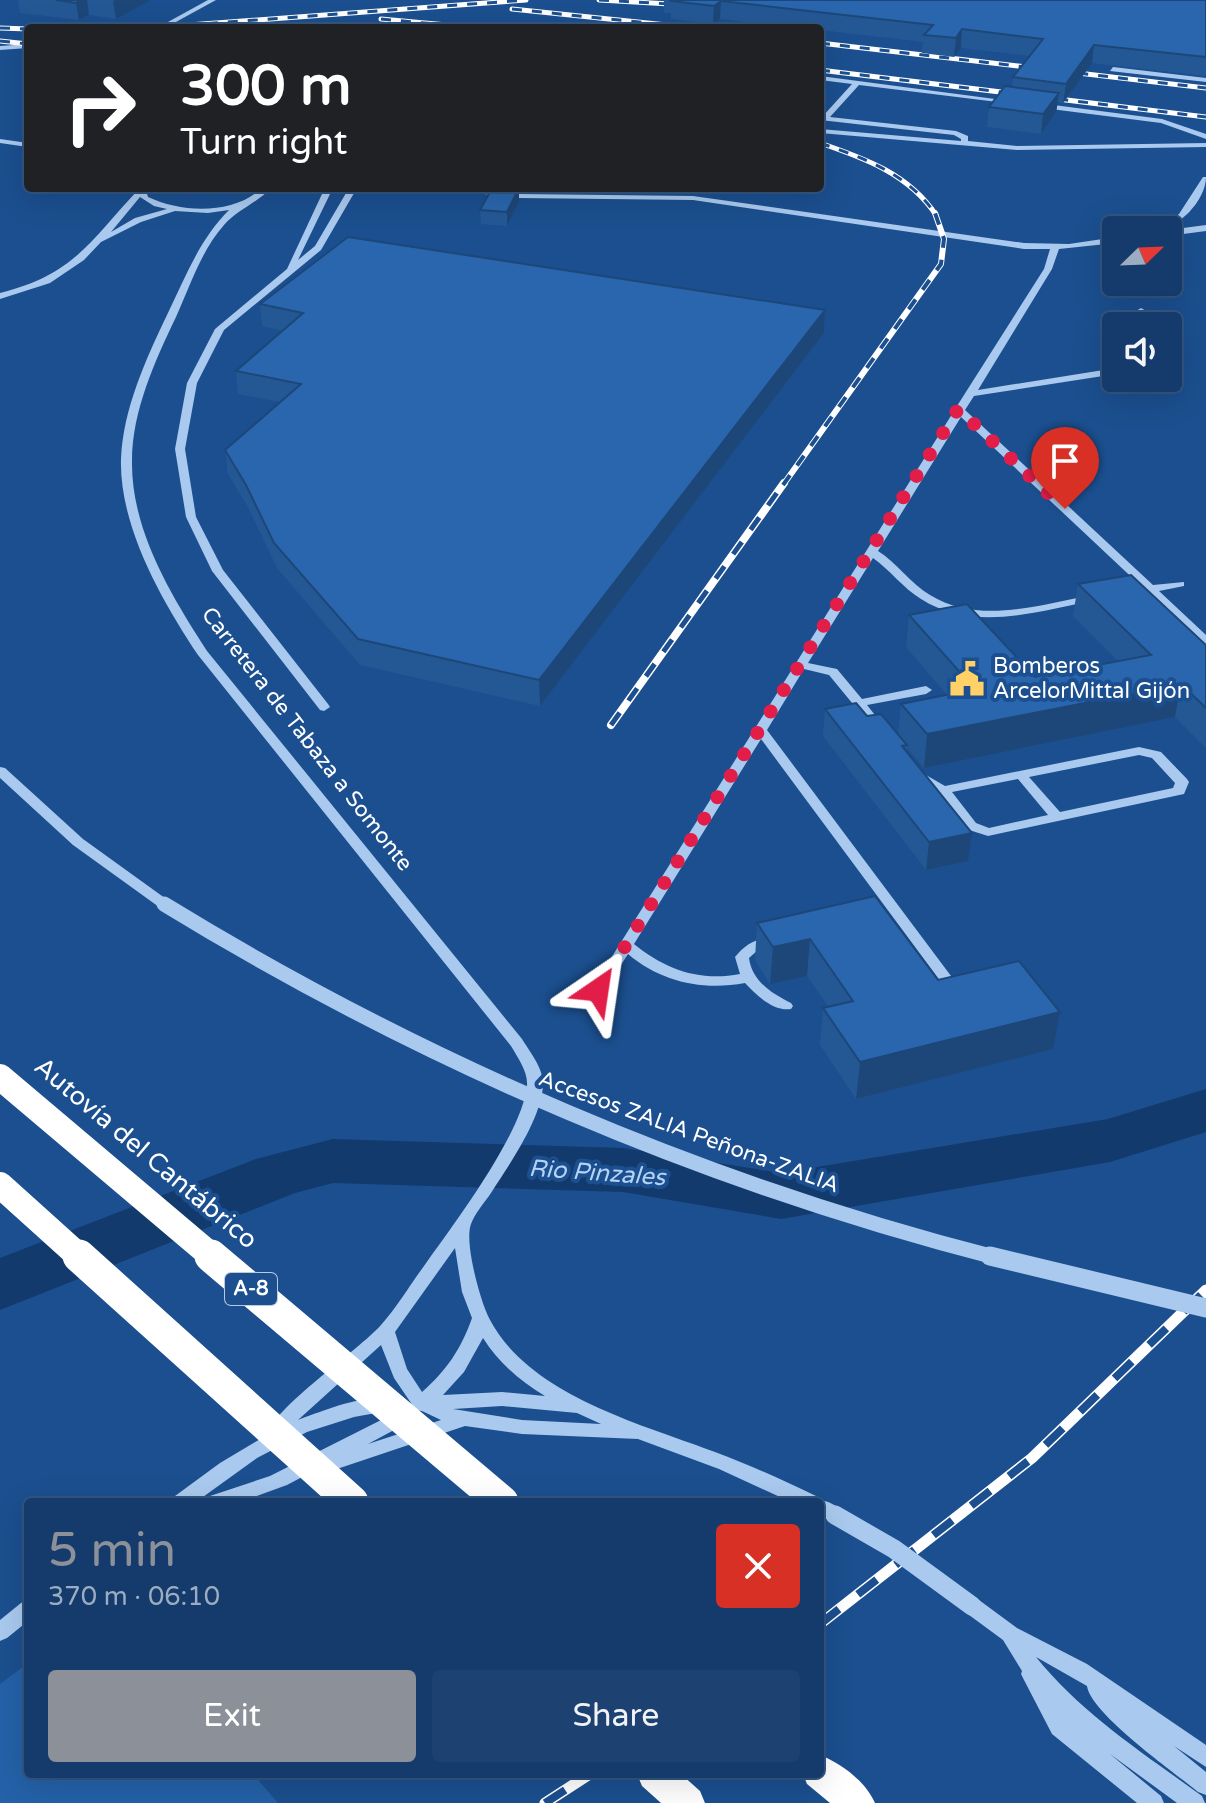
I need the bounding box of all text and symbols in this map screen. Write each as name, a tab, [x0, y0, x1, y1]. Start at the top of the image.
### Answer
text: 300 m	[180, 53, 351, 120]
icon: right	[48, 56, 152, 160]
text: Turn right	[180, 121, 347, 164]
north arrow	[1102, 216, 1182, 296]
map controls	[1102, 216, 1182, 392]
button: sound	[1102, 312, 1182, 392]
pin	[1031, 427, 1099, 509]
icon: arrive	[1043, 439, 1087, 483]
street label: Carretera de Tabaza a Somonte	[196, 602, 418, 876]
place label: Bomberos ArcelorMittal Gijón	[993, 653, 1190, 704]
public building icon: Bomberos ArcelorMittal Gijón	[948, 660, 986, 698]
position arrow	[556, 948, 640, 1032]
street label: Autovía del Cantábrico	[28, 1051, 264, 1255]
street label: Accesos ZALIA Peñona-ZALIA	[535, 1065, 843, 1199]
water label: Rio Pinzales	[528, 1154, 668, 1192]
road number: A-8	[225, 1273, 277, 1305]
text: 5 min	[48, 1522, 176, 1580]
button: close	[716, 1524, 800, 1608]
text: 370 m · 06:10	[48, 1581, 220, 1612]
button: Exit	[48, 1670, 416, 1762]
button: Share	[432, 1670, 800, 1762]

